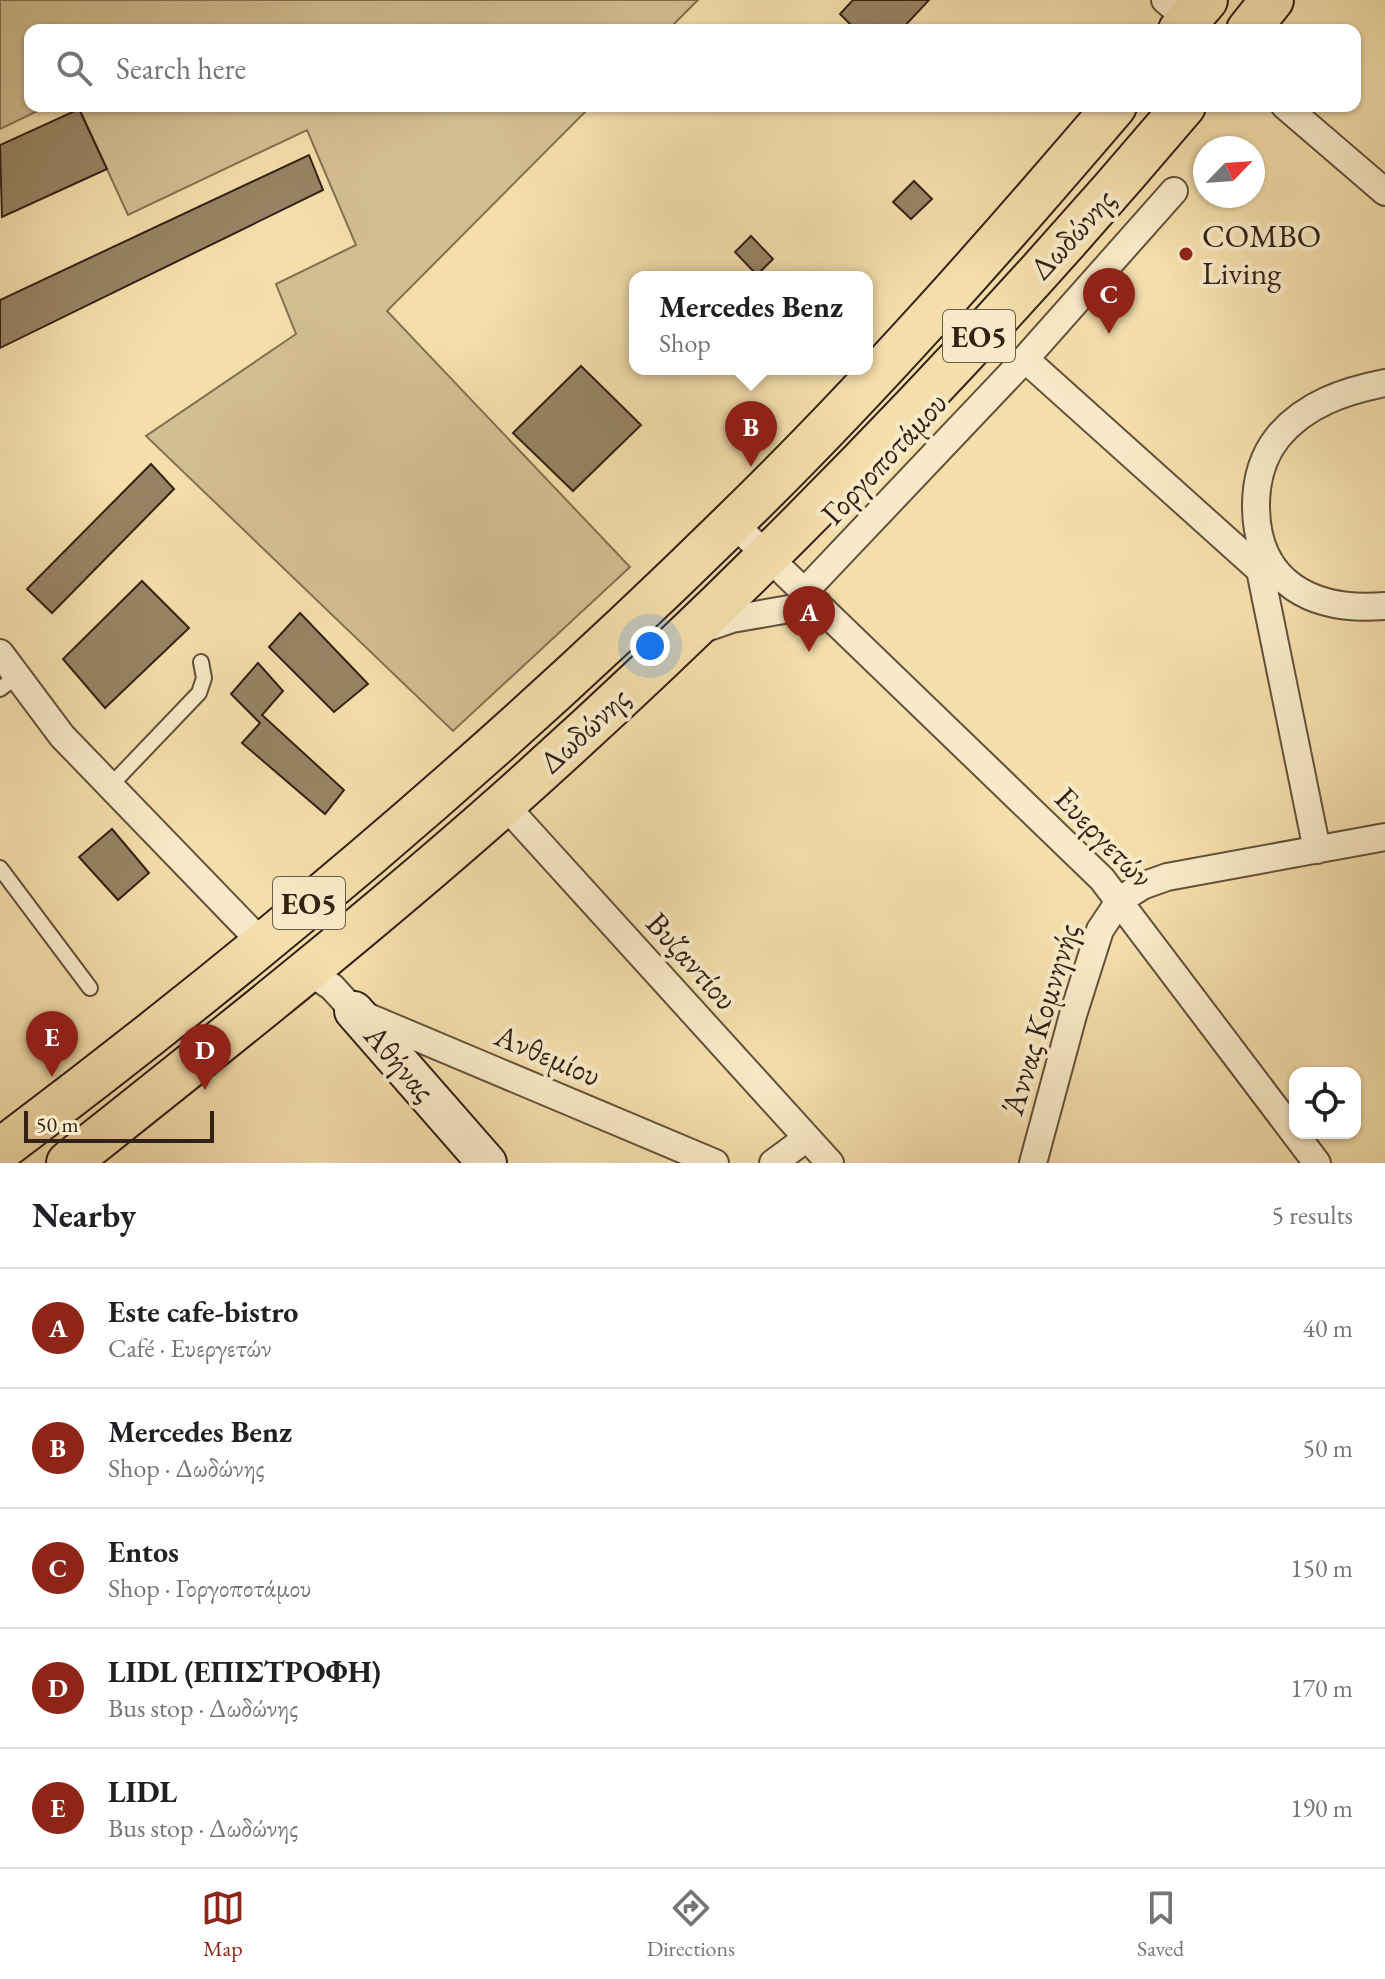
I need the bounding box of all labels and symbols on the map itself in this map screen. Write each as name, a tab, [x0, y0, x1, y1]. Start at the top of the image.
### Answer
north arrow	[1193, 136, 1265, 208]
street label: Δωδώνης	[1020, 179, 1124, 289]
place label: COMBO Living	[1202, 215, 1321, 294]
marker: COMBO Living	[1177, 245, 1195, 263]
pin: C	[1083, 268, 1135, 334]
road number: ΕΟ5	[943, 310, 1015, 362]
street label: Γοργοποτάμου	[812, 383, 956, 533]
pin: B	[725, 401, 777, 467]
pin: A	[783, 586, 835, 652]
your location	[630, 626, 670, 666]
street label: Δωδώνης	[530, 677, 638, 783]
street label: Ευεργετών	[1046, 778, 1162, 896]
road number: ΕΟ5	[273, 877, 345, 929]
street label: Βυζαντίου	[637, 903, 747, 1019]
street label: Άννας Κομνηνής	[991, 918, 1089, 1121]
pin: E	[26, 1011, 78, 1077]
street label: Ανθεμίου	[488, 1014, 607, 1096]
street label: Αθήνας	[354, 1015, 445, 1110]
pin: D	[179, 1024, 231, 1090]
scale bar	[24, 1107, 214, 1143]

